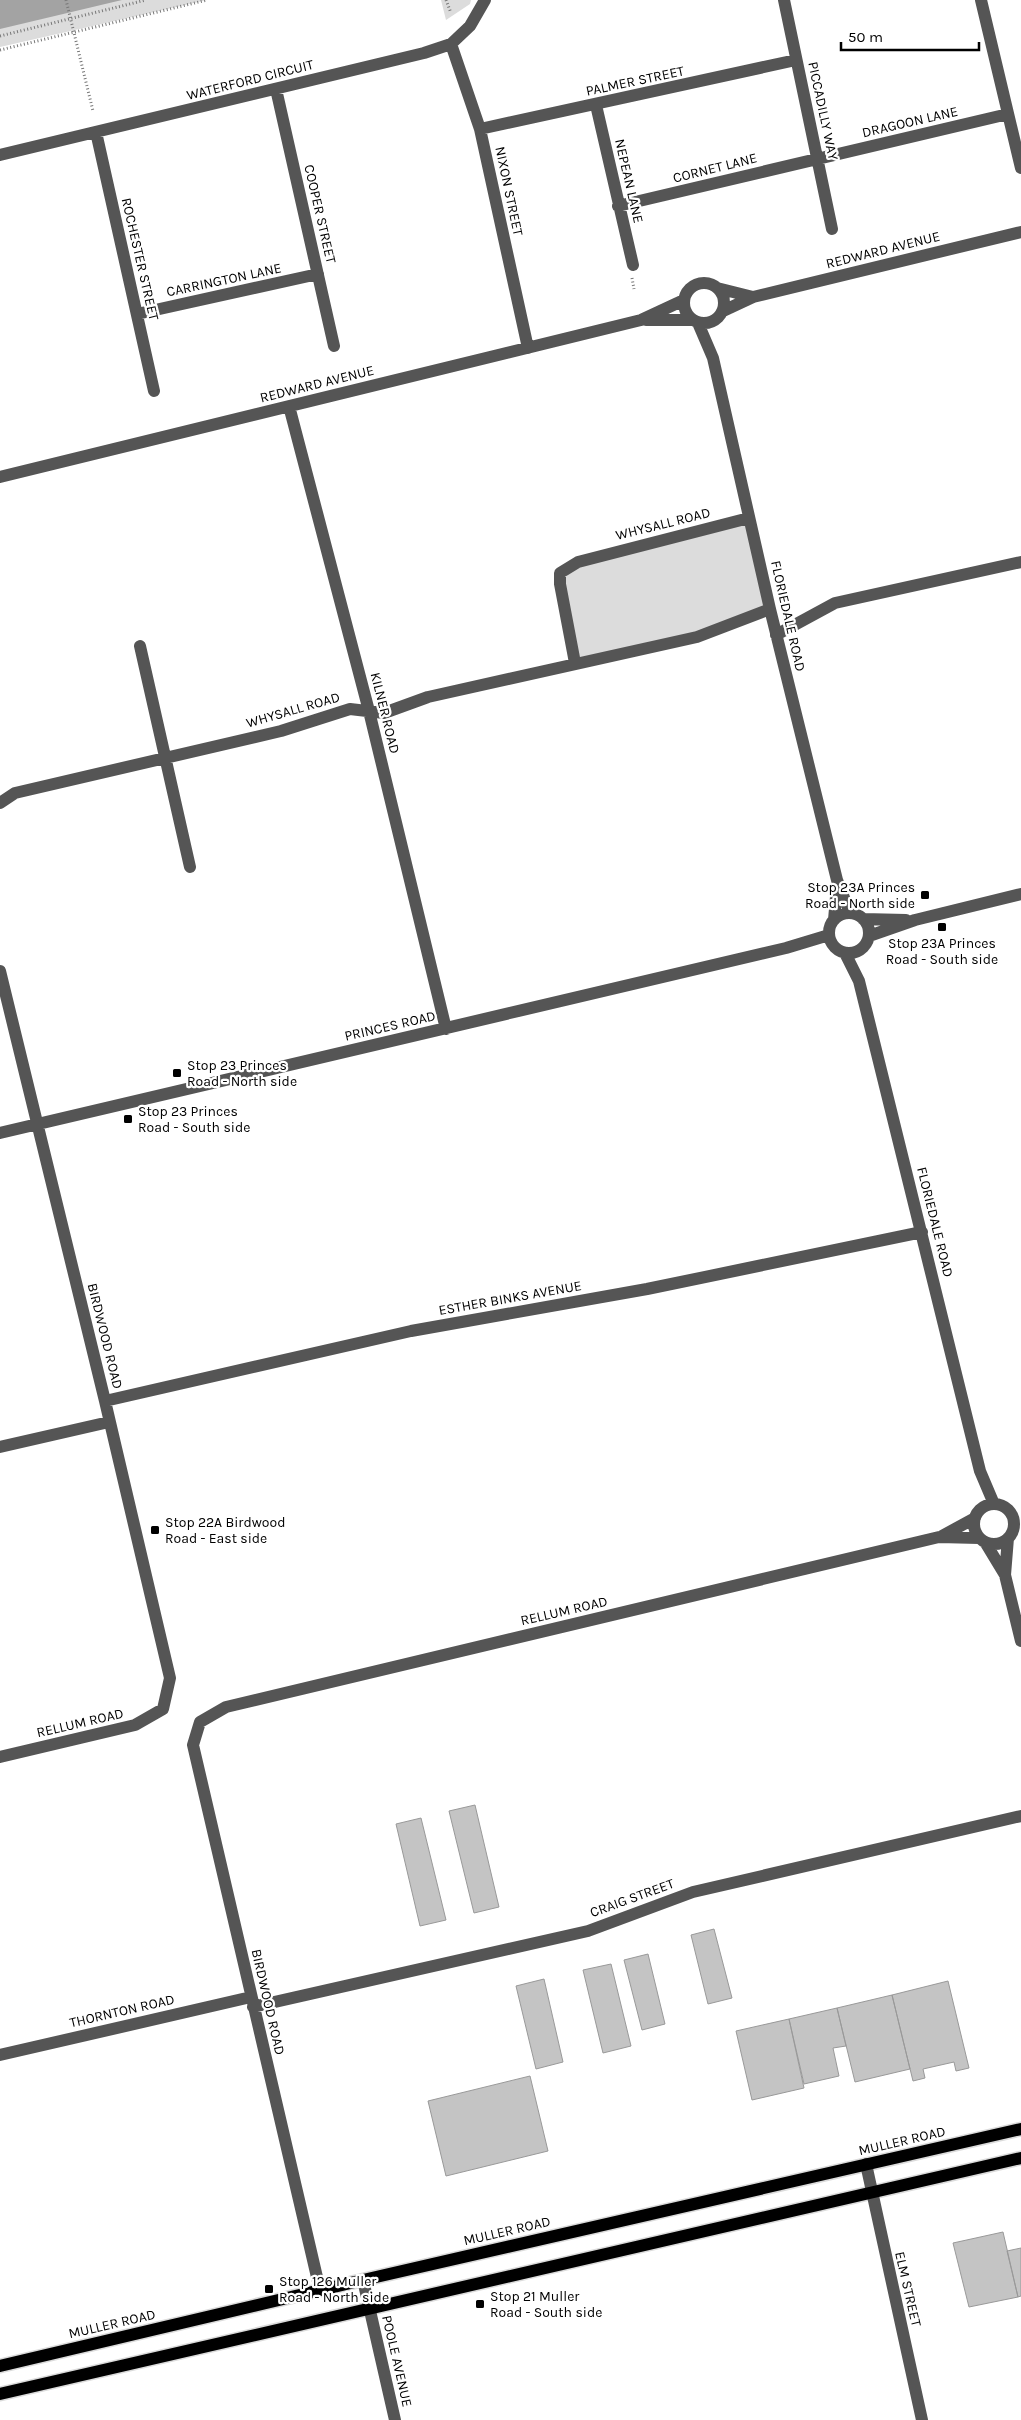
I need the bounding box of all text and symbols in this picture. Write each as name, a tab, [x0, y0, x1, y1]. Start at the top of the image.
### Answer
scale bar	[841, 20, 978, 52]
text: 50 m	[848, 28, 883, 46]
street label: WATERFORD CIRCUIT	[185, 56, 315, 104]
street label: PICCADILLY WAY	[804, 60, 842, 162]
street label: PALMER STREET	[584, 62, 686, 100]
street label: DRAGOON LANE	[860, 103, 960, 141]
street label: NEPEAN LANE	[611, 137, 647, 225]
street label: NIXON STREET	[491, 145, 527, 237]
street label: CORNET LANE	[671, 149, 759, 187]
street label: COOPER STREET	[300, 163, 340, 265]
street label: ROCHESTER STREET	[118, 196, 162, 322]
street label: REDWARD AVENUE	[824, 228, 942, 272]
street label: CARRINGTON LANE	[165, 259, 283, 301]
street label: REDWARD AVENUE	[258, 362, 376, 406]
street label: WHYSALL ROAD	[614, 504, 712, 544]
street label: FLORIEDALE ROAD	[767, 559, 809, 673]
street label: KILNER ROAD	[367, 671, 403, 755]
street label: WHYSALL ROAD	[244, 688, 342, 732]
place label: Stop 23A Princes Road - North side	[805, 879, 915, 912]
marker: Stop 23A Princes Road - North side	[919, 889, 931, 901]
marker: Stop 23A Princes Road - South side	[936, 921, 948, 933]
place label: Stop 23A Princes Road - South side	[886, 935, 998, 968]
street label: PRINCES ROAD	[343, 1007, 437, 1045]
place label: Stop 23 Princes Road - North side	[187, 1057, 297, 1090]
marker: Stop 23 Princes Road - North side	[171, 1067, 183, 1079]
place label: Stop 23 Princes Road - South side	[138, 1103, 250, 1136]
marker: Stop 23 Princes Road - South side	[122, 1113, 134, 1125]
street label: FLORIEDALE ROAD	[913, 1165, 957, 1279]
street label: ESTHER BINKS AVENUE	[437, 1277, 583, 1319]
street label: BIRDWOOD ROAD	[84, 1281, 126, 1391]
place label: Stop 22A Birdwood Road - East side	[165, 1514, 285, 1547]
marker: Stop 22A Birdwood Road - East side	[149, 1524, 161, 1536]
street label: RELLUM ROAD	[519, 1593, 609, 1629]
street label: RELLUM ROAD	[35, 1705, 125, 1741]
street label: CRAIG STREET	[588, 1875, 676, 1921]
street label: BIRDWOOD ROAD	[248, 1947, 288, 2057]
street label: THORNTON ROAD	[68, 1991, 176, 2031]
street label: MULLER ROAD	[857, 2123, 947, 2159]
street label: MULLER ROAD	[462, 2213, 552, 2249]
street label: ELM STREET	[891, 2250, 925, 2328]
place label: Stop 126 Muller Road - North side	[279, 2273, 389, 2306]
marker: Stop 126 Muller Road - North side	[263, 2283, 275, 2295]
place label: Stop 21 Muller Road - South side	[490, 2288, 602, 2321]
marker: Stop 21 Muller Road - South side	[474, 2298, 486, 2310]
street label: MULLER ROAD	[67, 2306, 157, 2342]
street label: POOLE AVENUE	[378, 2314, 416, 2408]

